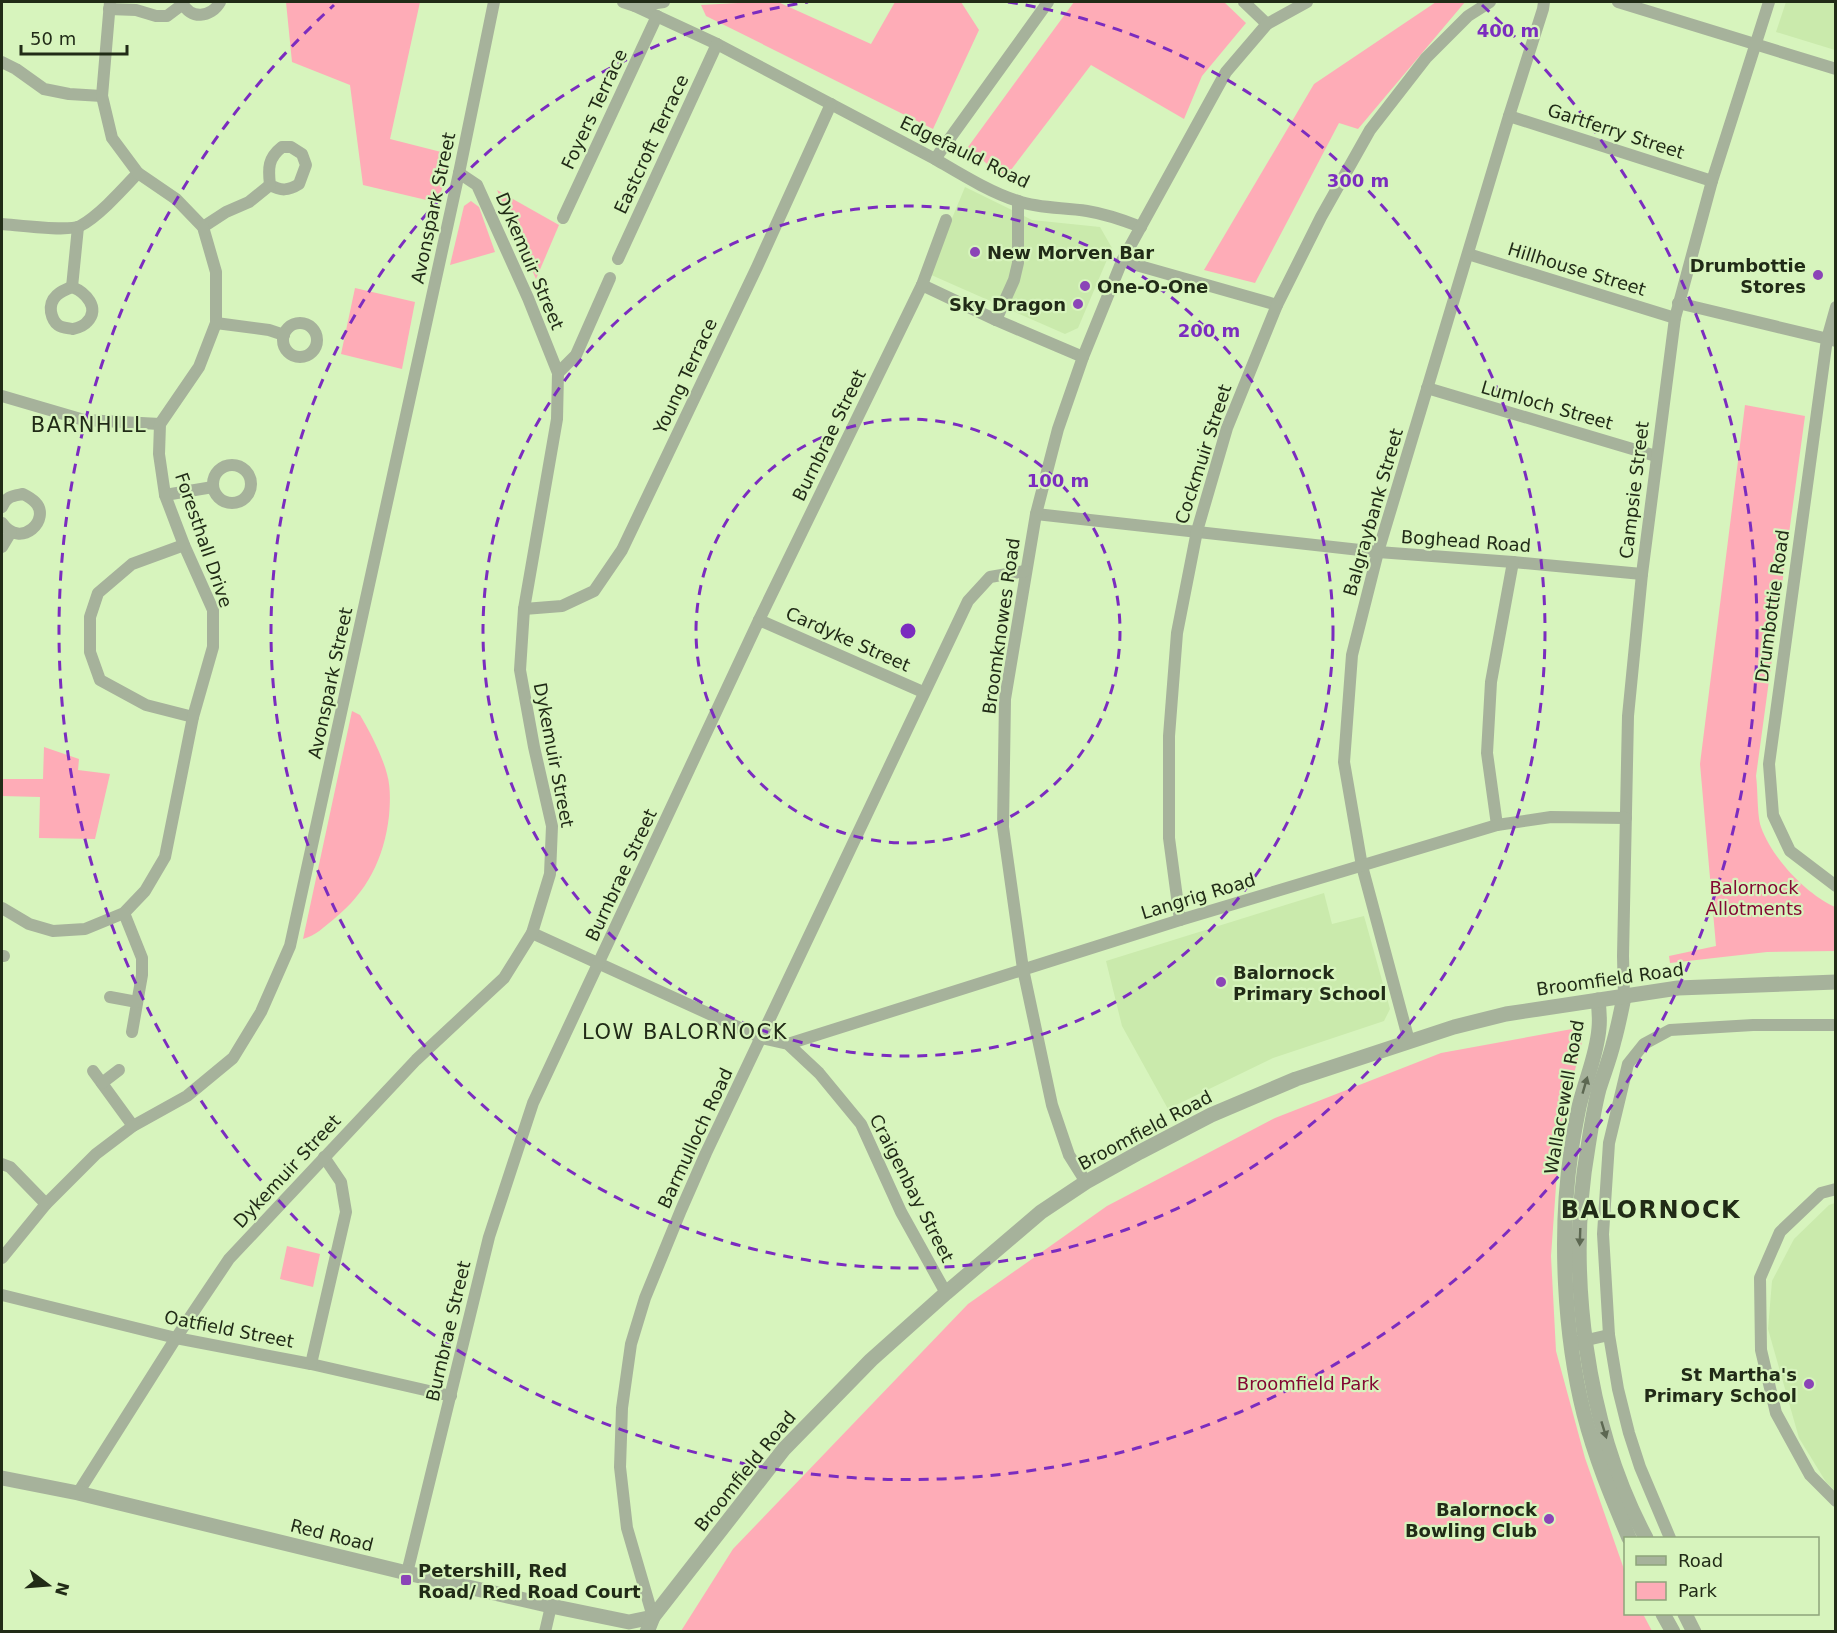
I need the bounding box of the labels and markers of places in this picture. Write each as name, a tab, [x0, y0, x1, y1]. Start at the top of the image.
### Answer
place label: New Morven Bar	[987, 242, 1154, 263]
marker: New Morven Bar	[968, 245, 982, 259]
place label: Drumbottie Stores	[1690, 255, 1806, 297]
marker: Drumbottie Stores	[1811, 268, 1825, 282]
place label: One-O-One	[1097, 276, 1208, 297]
marker: One-O-One	[1078, 279, 1092, 293]
place label: Sky Dragon	[949, 294, 1066, 315]
marker: Sky Dragon	[1071, 297, 1085, 311]
centre of rings	[898, 621, 918, 641]
place label: Balornock Primary School	[1233, 962, 1386, 1004]
marker: Balornock Primary School	[1214, 975, 1228, 989]
place label: St Martha's Primary School	[1644, 1364, 1797, 1406]
marker: St Martha's Primary School	[1802, 1377, 1816, 1391]
place label: Balornock Bowling Club	[1405, 1499, 1538, 1541]
marker: Balornock Bowling Club	[1542, 1512, 1556, 1526]
place label: Petershill, Red Road/ Red Road Court	[418, 1560, 641, 1602]
marker: Petershill, Red Road/ Red Road Court	[399, 1573, 413, 1587]

